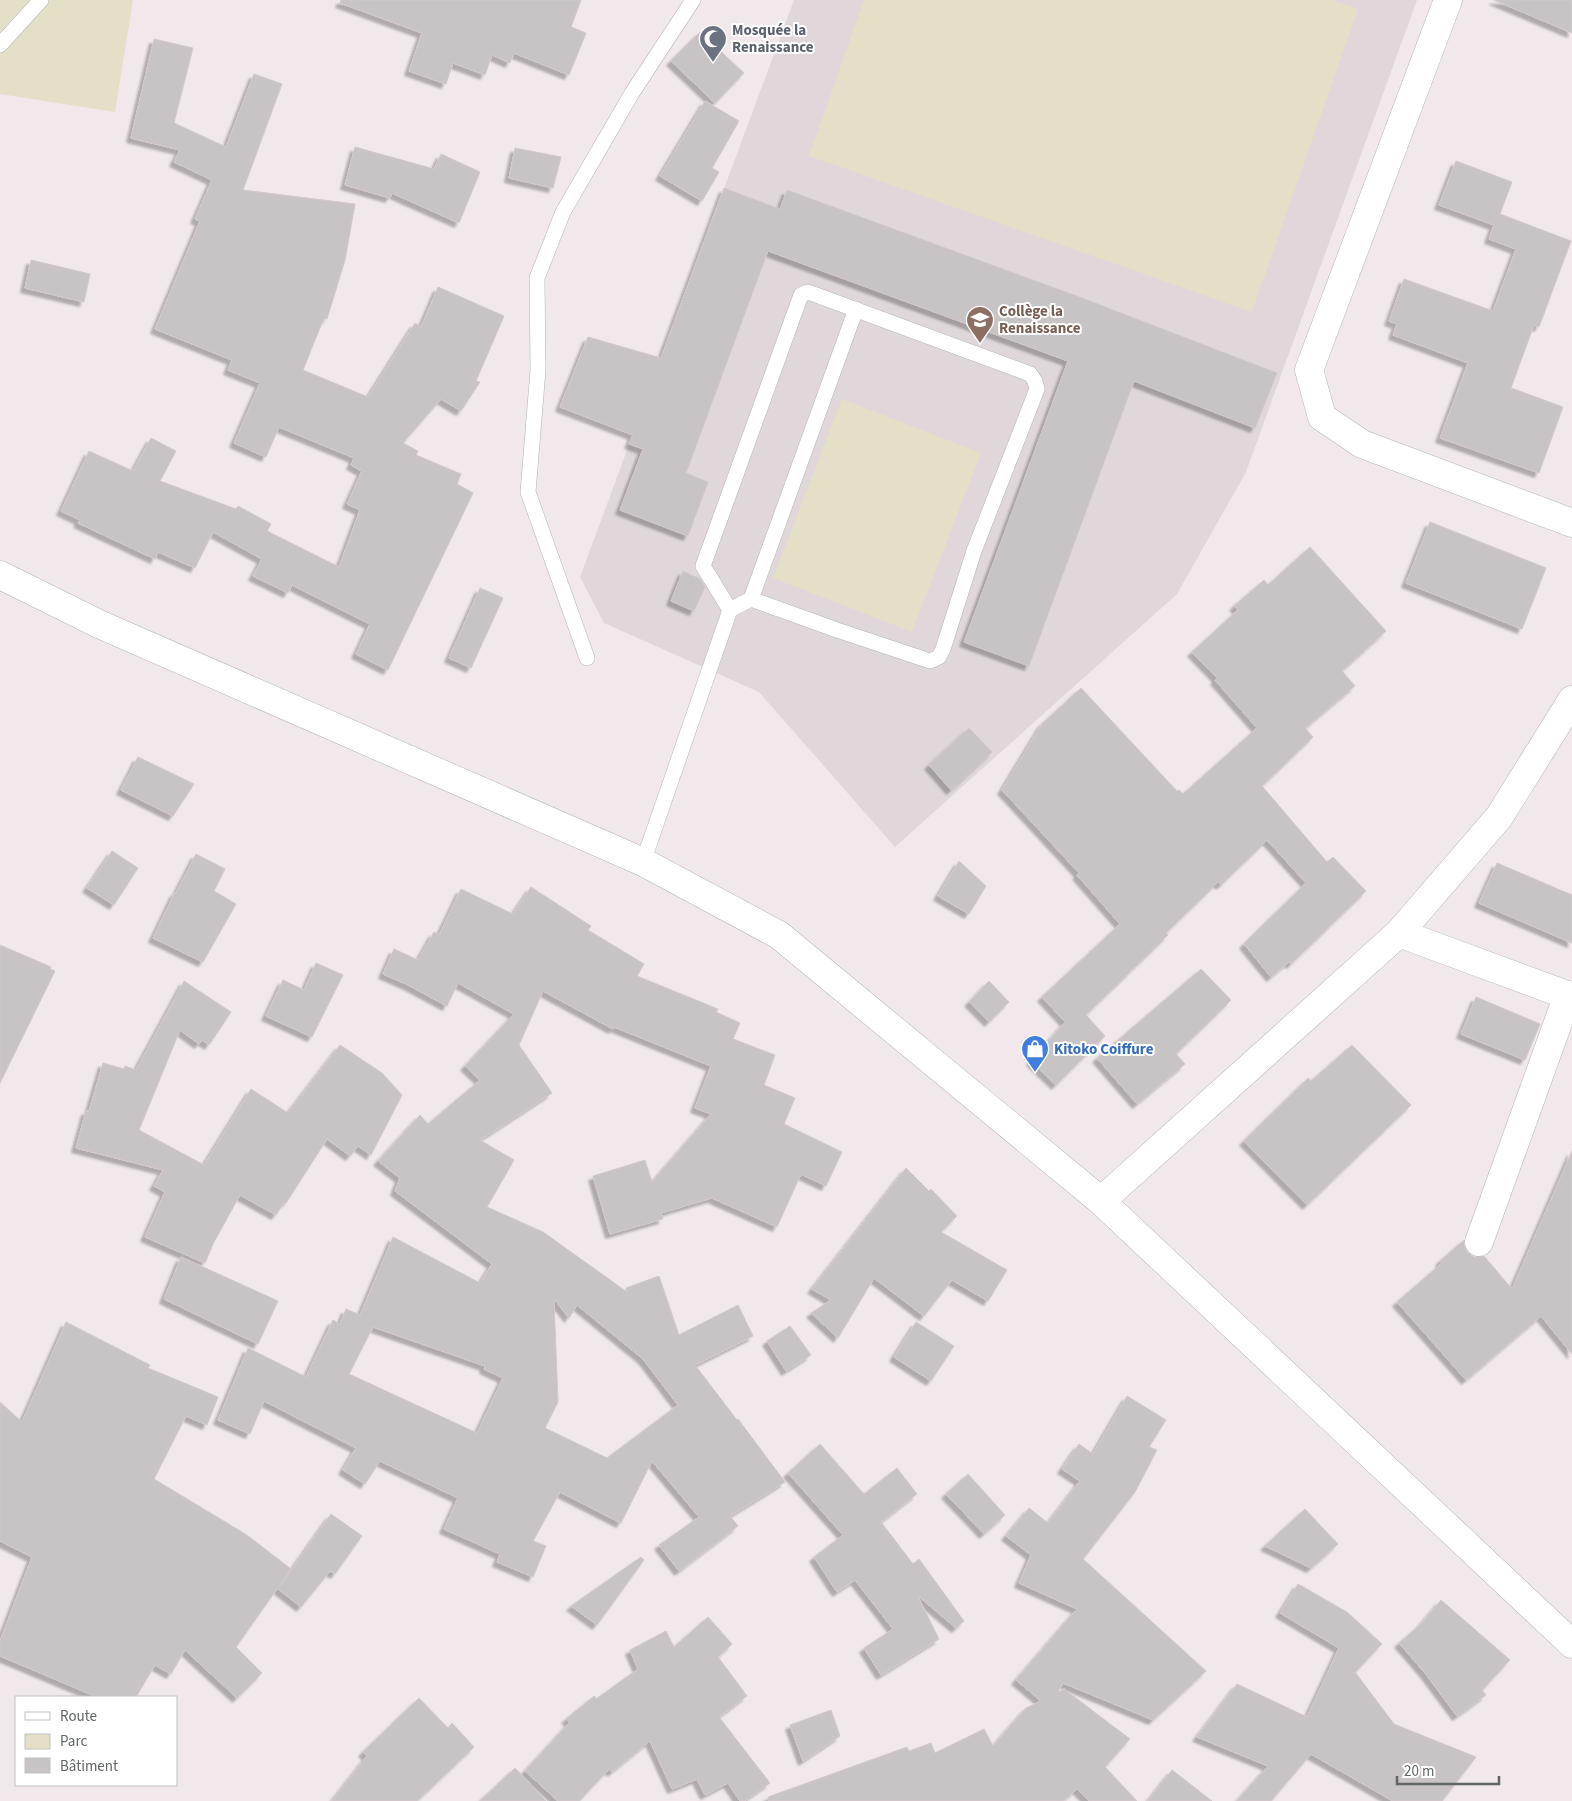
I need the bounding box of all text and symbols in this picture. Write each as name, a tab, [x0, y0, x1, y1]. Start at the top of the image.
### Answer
place label: Mosquée la Renaissance	[732, 20, 814, 58]
mosque icon: Mosquée la Renaissance	[698, 24, 728, 63]
place label: Collège la Renaissance	[999, 301, 1081, 339]
school or university icon: Collège la Renaissance	[965, 305, 995, 344]
shop icon: Kitoko Coiffure	[1020, 1034, 1050, 1073]
place label: Kitoko Coiffure	[1054, 1039, 1154, 1060]
legend	[15, 1696, 178, 1786]
text: Route	[60, 1706, 97, 1727]
text: Parc	[60, 1731, 87, 1752]
scale bar	[1397, 1754, 1500, 1786]
text: Bâtiment	[60, 1756, 118, 1777]
text: 20 m	[1404, 1761, 1434, 1782]

